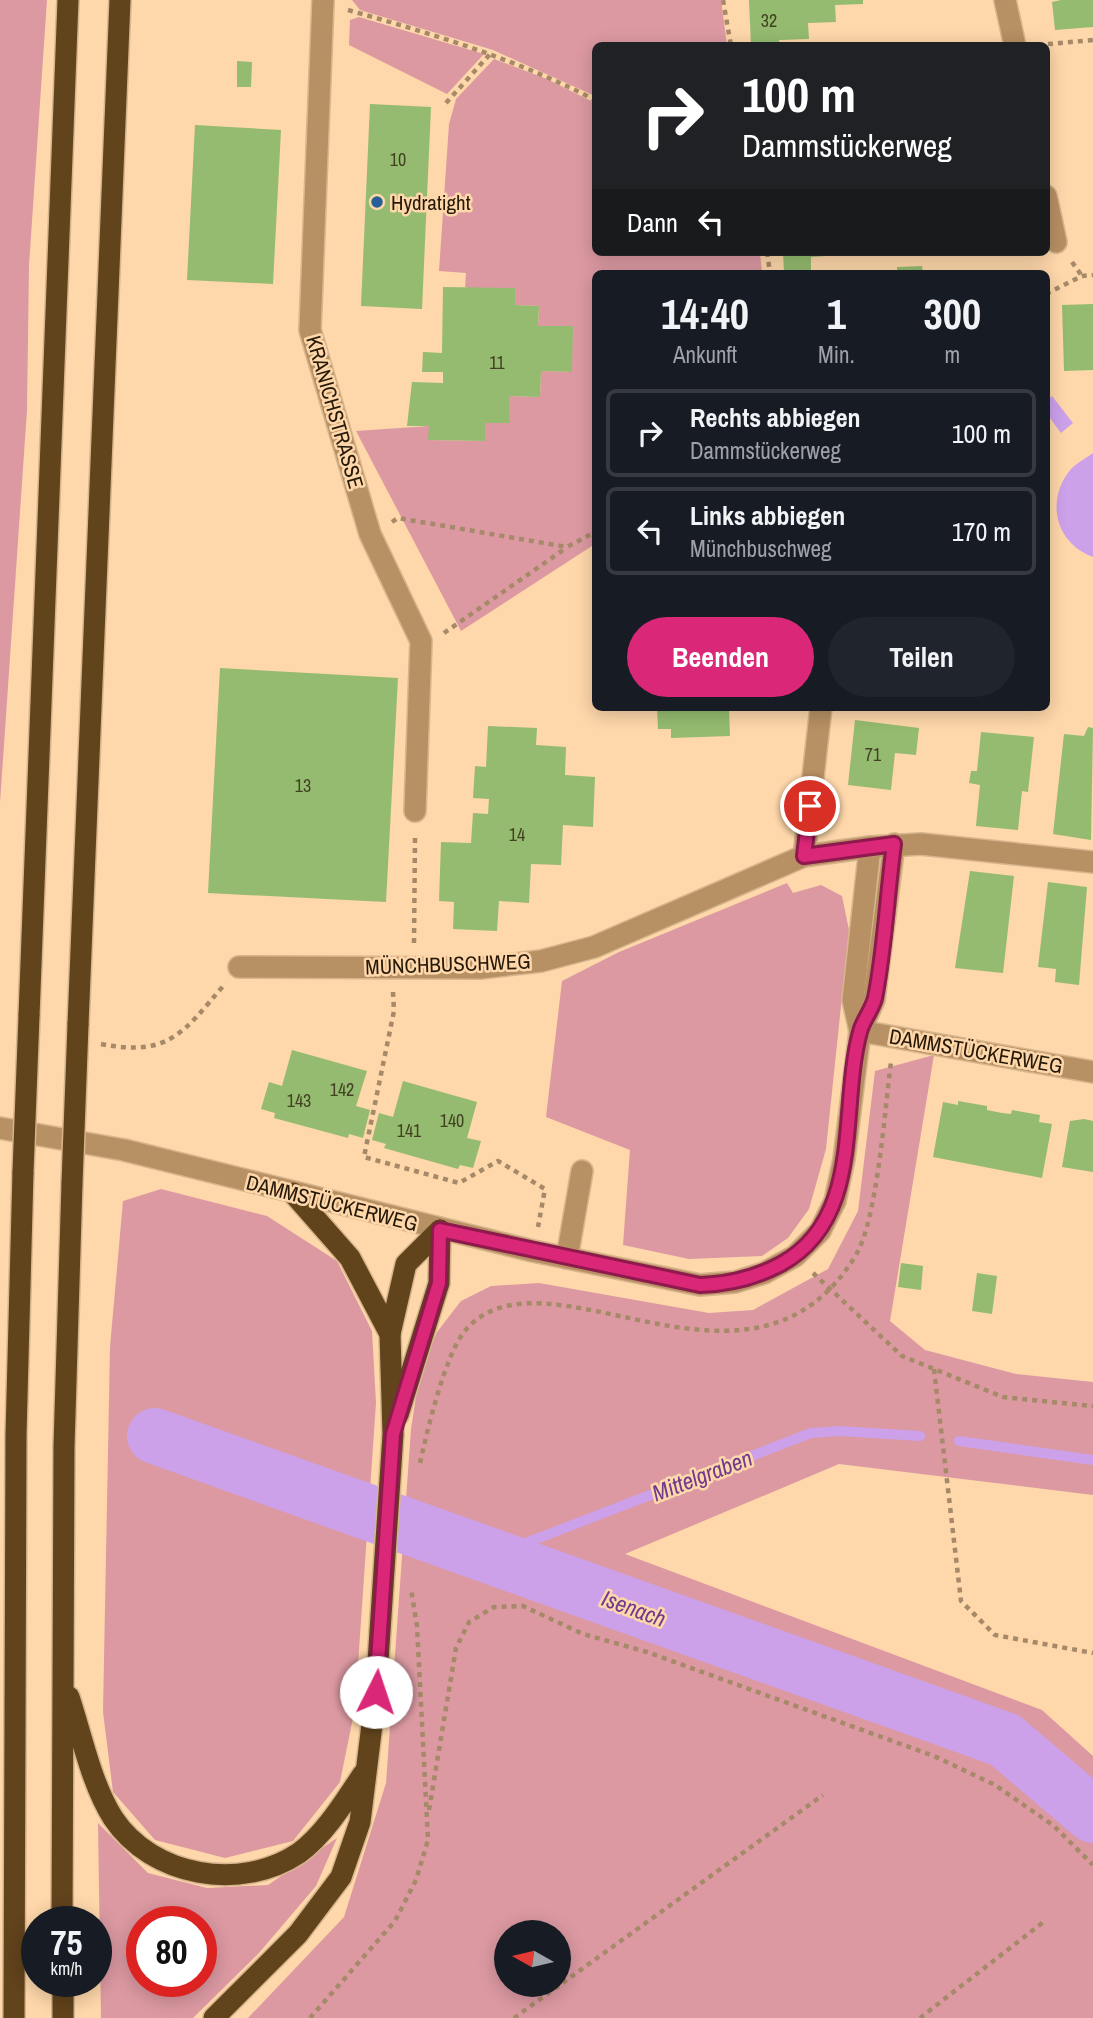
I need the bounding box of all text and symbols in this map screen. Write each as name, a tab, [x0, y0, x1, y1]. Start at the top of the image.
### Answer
house number: 32	[761, 8, 777, 33]
text: 100 m	[742, 61, 856, 127]
icon: right	[627, 70, 718, 161]
text: Dammstückerweg	[742, 124, 952, 167]
house number: 10	[390, 147, 406, 172]
place label: Hydratight	[391, 188, 471, 217]
marker: Hydratight	[369, 194, 385, 210]
icon: left	[692, 203, 730, 241]
text: Dann	[627, 205, 678, 240]
text: 14:40	[661, 286, 749, 342]
text: 1	[827, 286, 846, 342]
text: 300	[924, 286, 981, 342]
street label: KRANICHSTRASSE	[299, 332, 371, 492]
text: Ankunft	[673, 339, 737, 370]
text: Min.	[818, 339, 855, 370]
text: m	[944, 339, 960, 370]
house number: 11	[489, 350, 505, 375]
text: Rechts abbiegen	[690, 400, 861, 435]
icon: right	[631, 414, 669, 452]
text: 100 m	[952, 416, 1011, 451]
text: Dammstückerweg	[690, 435, 841, 466]
text: Links abbiegen	[690, 498, 845, 533]
icon: left	[631, 512, 669, 550]
text: 170 m	[952, 514, 1011, 549]
text: Münchbuschweg	[690, 533, 832, 564]
button: Beenden	[627, 617, 814, 697]
button: Teilen	[828, 617, 1015, 697]
house number: 71	[865, 742, 882, 767]
house number: 13	[295, 773, 311, 798]
pin	[780, 776, 840, 836]
icon: arrive	[791, 787, 829, 825]
house number: 14	[509, 822, 525, 847]
street label: MÜNCHBUSCHWEG	[365, 947, 531, 981]
street label: DAMMSTÜCKERWEG	[887, 1021, 1065, 1081]
house number: 142	[330, 1077, 354, 1102]
house number: 143	[287, 1088, 311, 1113]
house number: 140	[440, 1108, 464, 1133]
house number: 141	[397, 1118, 422, 1143]
street label: DAMMSTÜCKERWEG	[243, 1168, 421, 1238]
water label: Mittelgraben	[648, 1442, 756, 1508]
water label: Isenach	[598, 1582, 670, 1634]
position arrow	[339, 1655, 413, 1729]
speed limit sign: 80	[126, 1906, 217, 1997]
text: 75	[51, 1919, 82, 1966]
north arrow	[494, 1920, 570, 1997]
map controls	[494, 1920, 571, 1997]
text: km/h	[51, 1956, 83, 1981]

